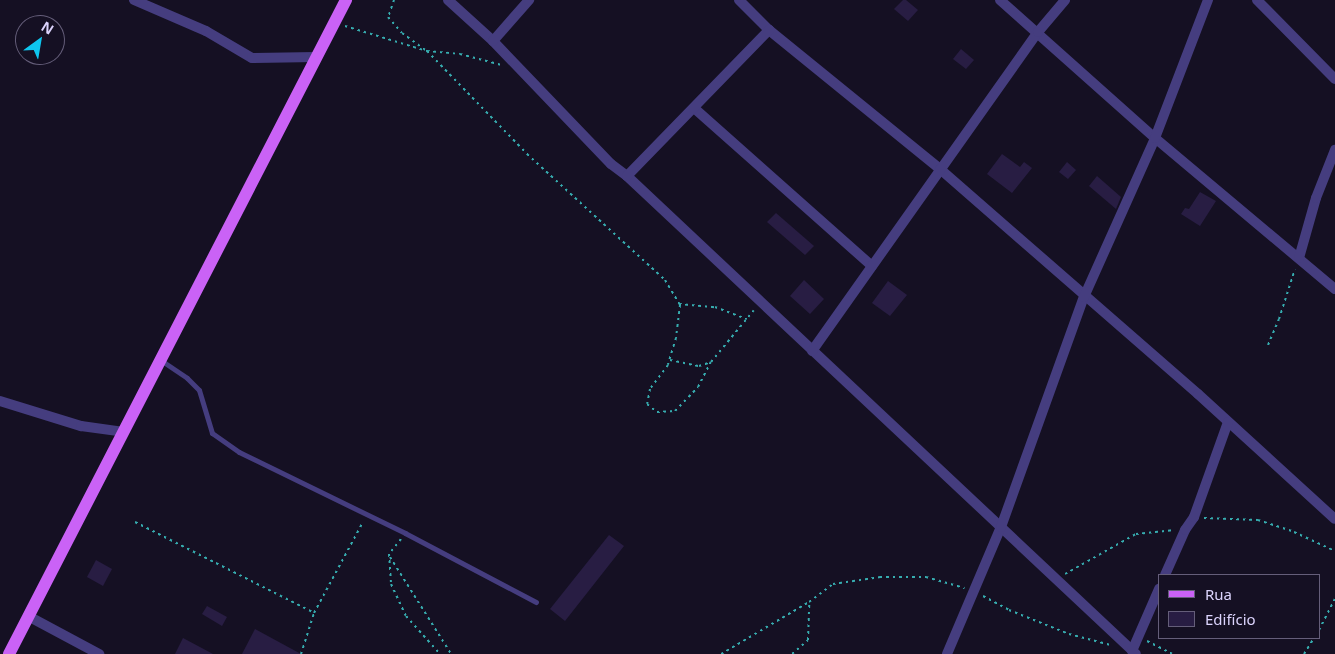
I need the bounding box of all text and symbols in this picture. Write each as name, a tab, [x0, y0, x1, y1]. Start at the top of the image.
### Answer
north arrow	[15, 15, 65, 65]
text: N	[38, 17, 58, 39]
legend	[1158, 574, 1320, 639]
text: Rua	[1205, 584, 1232, 604]
text: Edifício	[1205, 609, 1256, 629]

